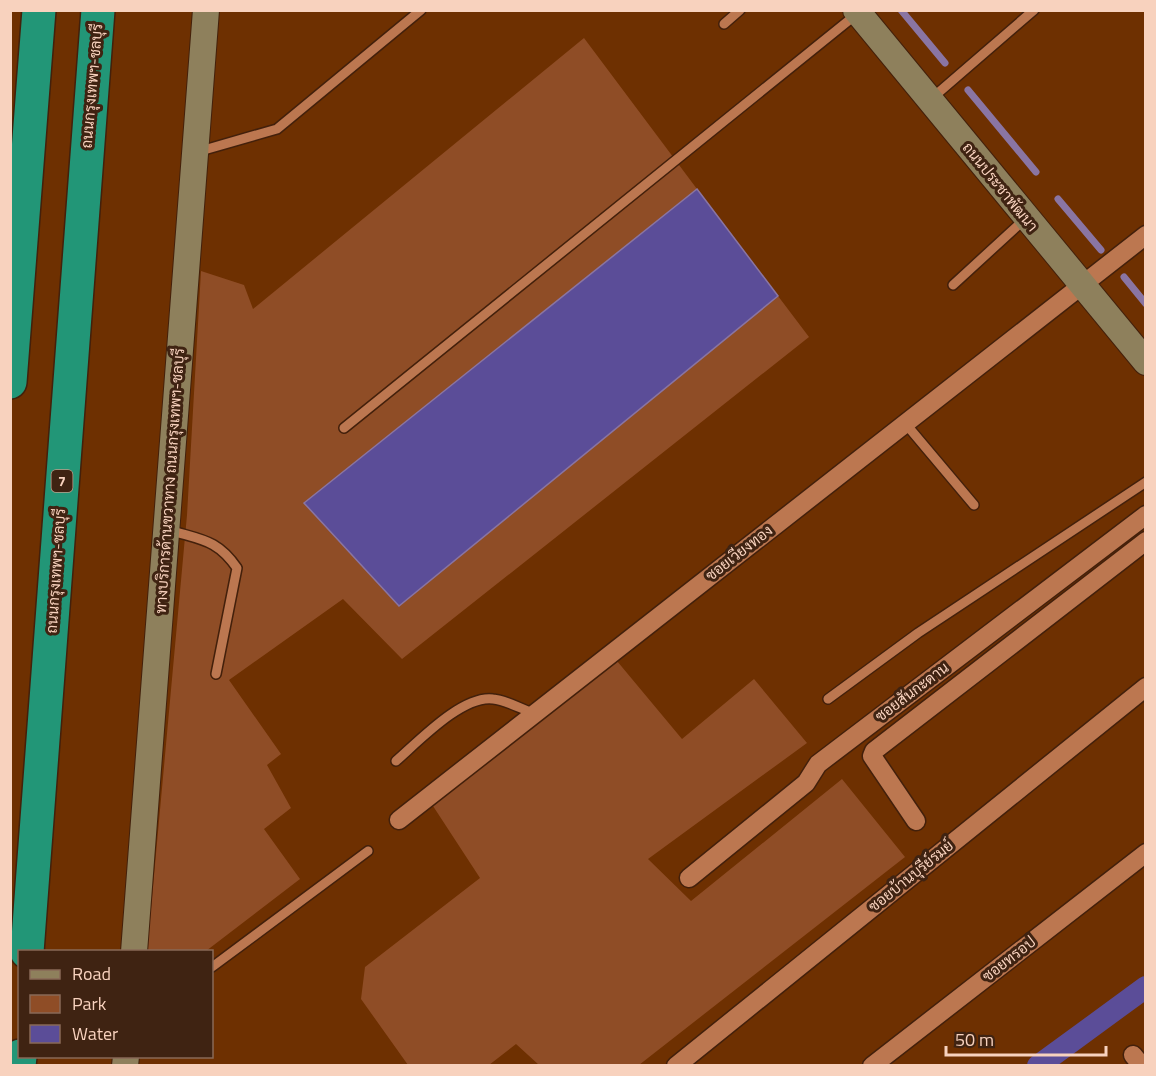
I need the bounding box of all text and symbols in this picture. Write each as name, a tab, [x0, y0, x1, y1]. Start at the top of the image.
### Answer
street label: ถนนกรุงเทพฯ-ชลบุรี	[75, 23, 108, 149]
street label: ถนนประชาพัฒนา	[957, 137, 1044, 236]
street label: ทางบริการด้านขวาทาง ถนนกรุงเทพฯ-ชลบุรี	[149, 347, 190, 615]
road number: 7	[52, 470, 72, 492]
street label: ถนนกรุงเทพฯ-ชลบุรี	[40, 508, 71, 634]
street label: ซอยเวียงทอง	[700, 519, 777, 586]
street label: ซอยสันกะดาน	[870, 656, 953, 727]
street label: ซอยบ้านบุรีย์รมย์	[863, 834, 958, 917]
street label: ซอยทรอป	[977, 930, 1040, 987]
legend	[18, 950, 213, 1058]
text: Road	[72, 960, 111, 987]
text: Park	[72, 990, 107, 1017]
scale bar	[946, 1019, 1106, 1057]
text: Water	[72, 1020, 118, 1047]
text: 50 m	[955, 1026, 994, 1053]

